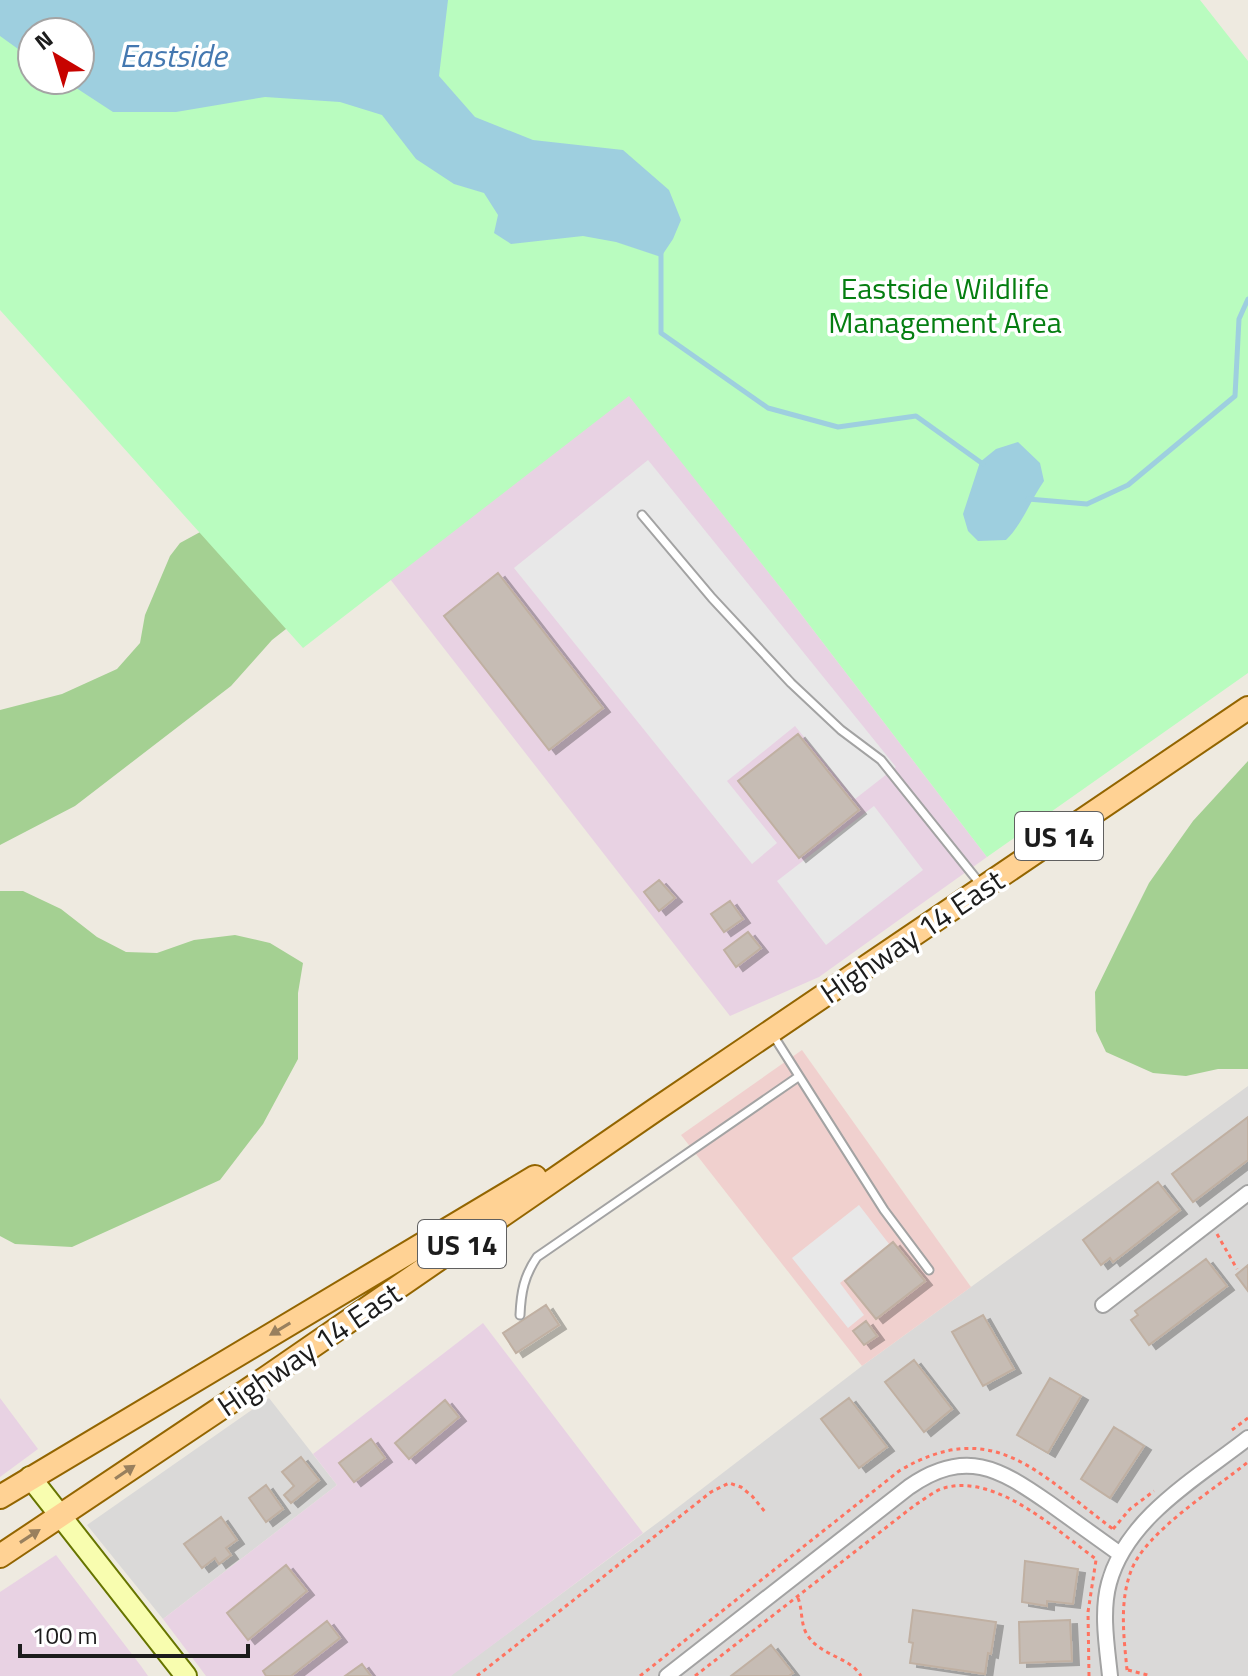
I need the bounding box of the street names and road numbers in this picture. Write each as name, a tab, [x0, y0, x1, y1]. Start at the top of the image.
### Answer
road number: US 14	[1015, 812, 1103, 860]
street label: Highway 14 East	[811, 857, 1014, 1015]
road number: US 14	[418, 1220, 506, 1268]
street label: Highway 14 East	[208, 1270, 411, 1428]

